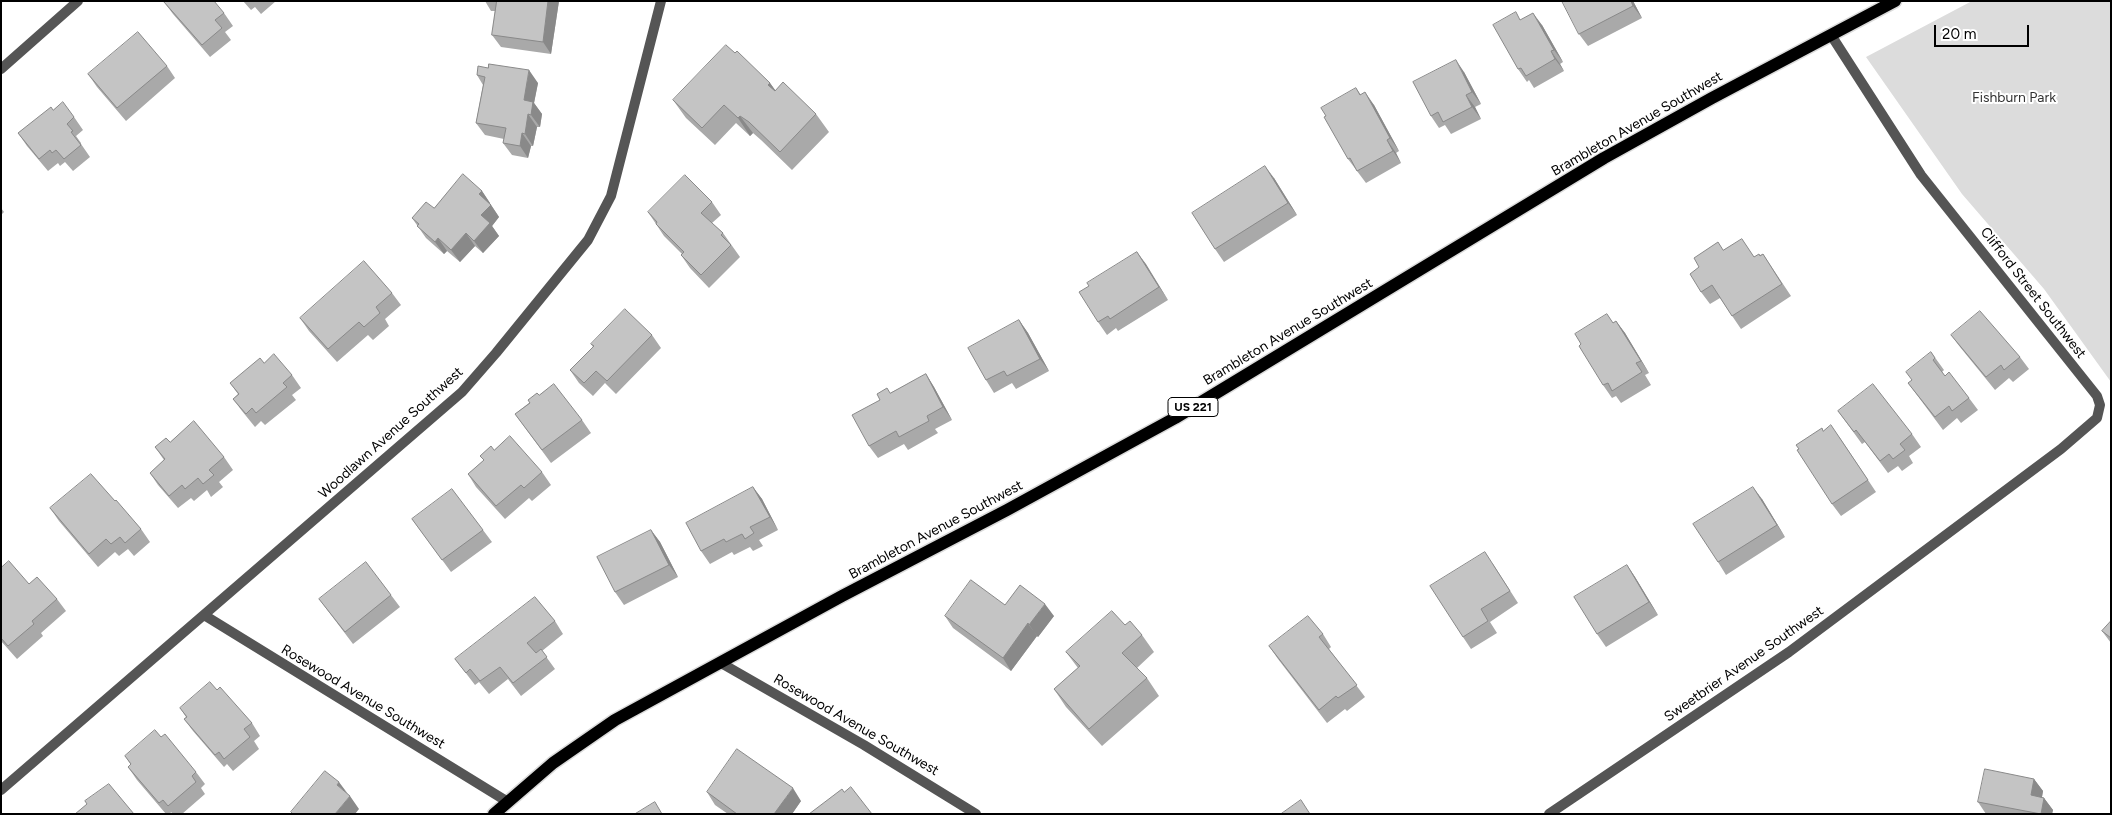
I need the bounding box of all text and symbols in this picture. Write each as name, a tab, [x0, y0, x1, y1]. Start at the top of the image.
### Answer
scale bar	[1937, 15, 2032, 47]
text: 20 m	[1942, 25, 1976, 43]
street label: Brambleton Avenue Southwest	[1549, 68, 1725, 180]
park label: Fishburn Park	[1972, 90, 2056, 106]
street label: Clifford Street Southwest	[1977, 224, 2089, 362]
street label: Brambleton Avenue Southwest	[1200, 275, 1376, 389]
street label: Woodlawn Avenue Southwest	[315, 364, 467, 502]
road number: US 221	[1168, 398, 1218, 417]
street label: Brambleton Avenue Southwest	[846, 477, 1026, 583]
street label: Sweetbrier Avenue Southwest	[1661, 602, 1827, 726]
street label: Rosewood Avenue Southwest	[278, 641, 448, 753]
street label: Rosewood Avenue Southwest	[770, 671, 942, 779]

